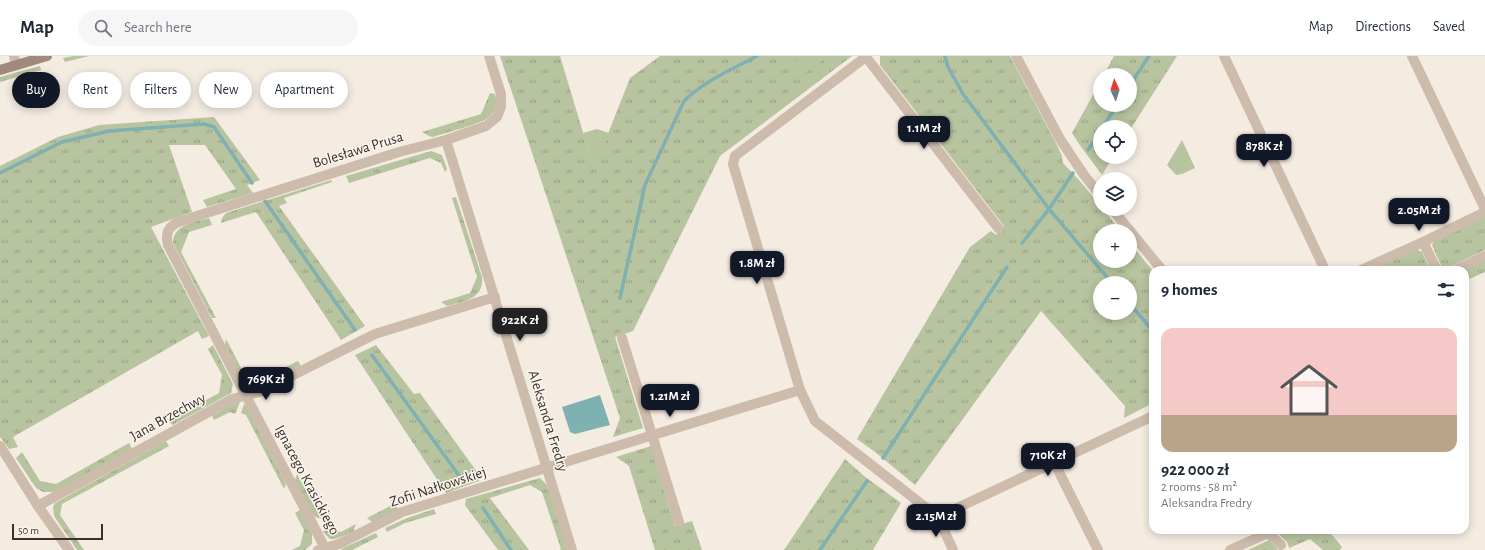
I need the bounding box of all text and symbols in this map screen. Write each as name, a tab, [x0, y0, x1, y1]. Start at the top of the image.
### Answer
search box	[78, 10, 358, 46]
icon: search	[92, 17, 114, 39]
text: Map	[20, 18, 54, 37]
text: Search here	[124, 20, 192, 35]
text: Map	[1309, 20, 1333, 34]
text: Directions	[1355, 20, 1411, 34]
text: Saved	[1433, 20, 1465, 34]
north arrow	[1093, 68, 1137, 112]
map controls	[1093, 68, 1137, 320]
chip: Buy	[12, 72, 60, 108]
chip: Rent	[68, 72, 122, 108]
chip: Filters	[130, 72, 191, 108]
chip: New	[199, 72, 252, 108]
chip: Apartment	[260, 72, 348, 108]
pin: 1.1M zł	[887, 116, 961, 150]
button: locate	[1093, 120, 1137, 164]
text: 1.1M zł	[907, 122, 941, 135]
street label: Bolesława Prusa	[311, 129, 405, 171]
pin: 878K zł	[1227, 134, 1301, 168]
text: 878K zł	[1245, 140, 1283, 153]
button: layers	[1093, 172, 1137, 216]
pin: 2.05M zł	[1378, 198, 1460, 232]
text: 2.05M zł	[1397, 204, 1441, 217]
button: +	[1093, 224, 1137, 268]
pin: 1.8M zł	[720, 251, 794, 285]
text: 1.8M zł	[739, 257, 775, 270]
button: −	[1093, 276, 1137, 320]
icon: filters	[1435, 279, 1457, 301]
text: 9 homes	[1161, 281, 1217, 298]
pin: 922K zł	[483, 308, 557, 342]
text: 922K zł	[501, 314, 539, 327]
icon: home	[1273, 354, 1345, 426]
pin: 769K zł	[229, 367, 303, 401]
street label: Aleksandra Fredry	[525, 369, 571, 474]
text: 769K zł	[248, 373, 285, 386]
pin: 1.21M zł	[629, 384, 711, 418]
street label: Jana Brzechwy	[128, 390, 209, 444]
text: 1.21M zł	[650, 390, 690, 403]
street label: Ignacego Krasickiego	[272, 423, 342, 537]
pin: 710K zł	[1011, 443, 1085, 477]
text: 710K zł	[1030, 449, 1066, 462]
text: 922 000 zł	[1161, 461, 1229, 478]
street label: Zofii Nałkowskiej	[388, 464, 488, 510]
text: 2 rooms · 58 m²	[1161, 481, 1237, 494]
text: Aleksandra Fredry	[1161, 497, 1252, 510]
pin: 2.15M zł	[895, 504, 977, 538]
text: 2.15M zł	[916, 510, 956, 523]
scale bar	[12, 522, 103, 541]
text: 50 m	[18, 525, 39, 536]

